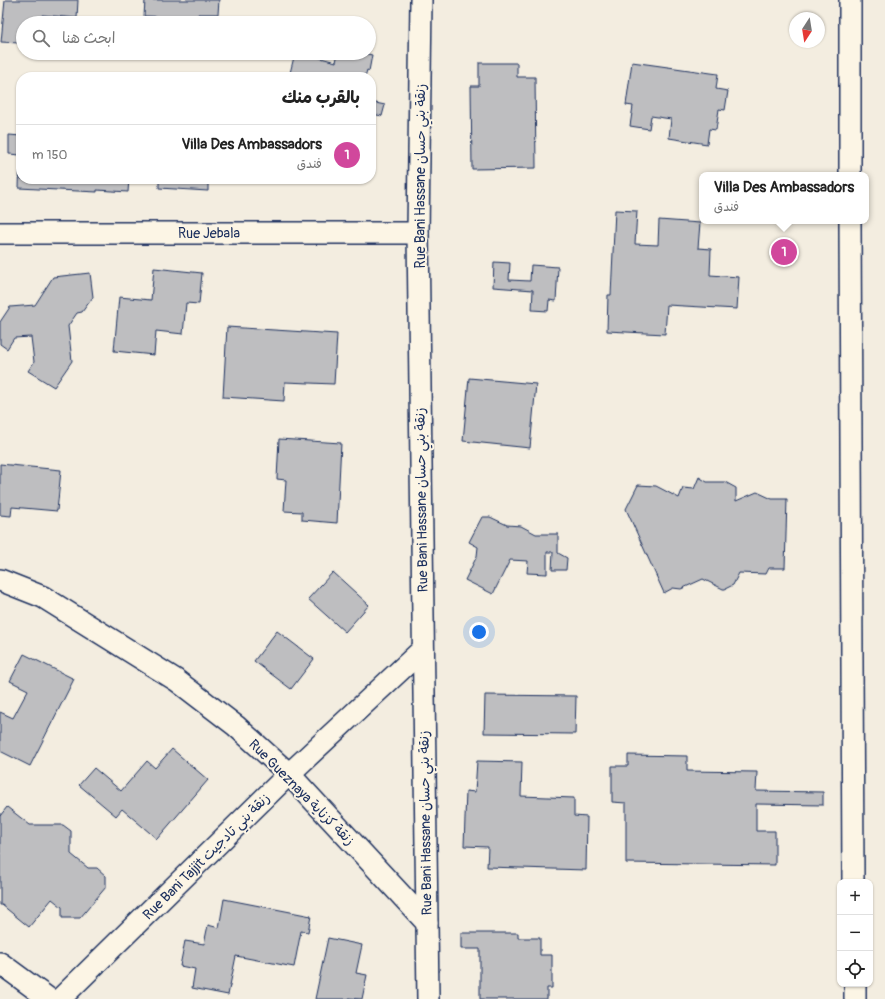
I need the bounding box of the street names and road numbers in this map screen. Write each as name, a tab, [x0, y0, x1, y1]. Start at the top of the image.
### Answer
street label: Rue Bani Hassane زنقة بني حسان	[412, 84, 433, 268]
street label: Rue Jebala	[178, 225, 240, 242]
street label: Rue Bani Hassane زنقة بني حسان	[411, 407, 436, 593]
street label: Rue Bani Hassane زنقة بني حسان	[415, 730, 440, 916]
street label: Rue Gueznaya زنقة كزناية	[245, 736, 358, 849]
street label: Rue Bani Tajjit زنقة بني تادجيت	[139, 789, 276, 926]

